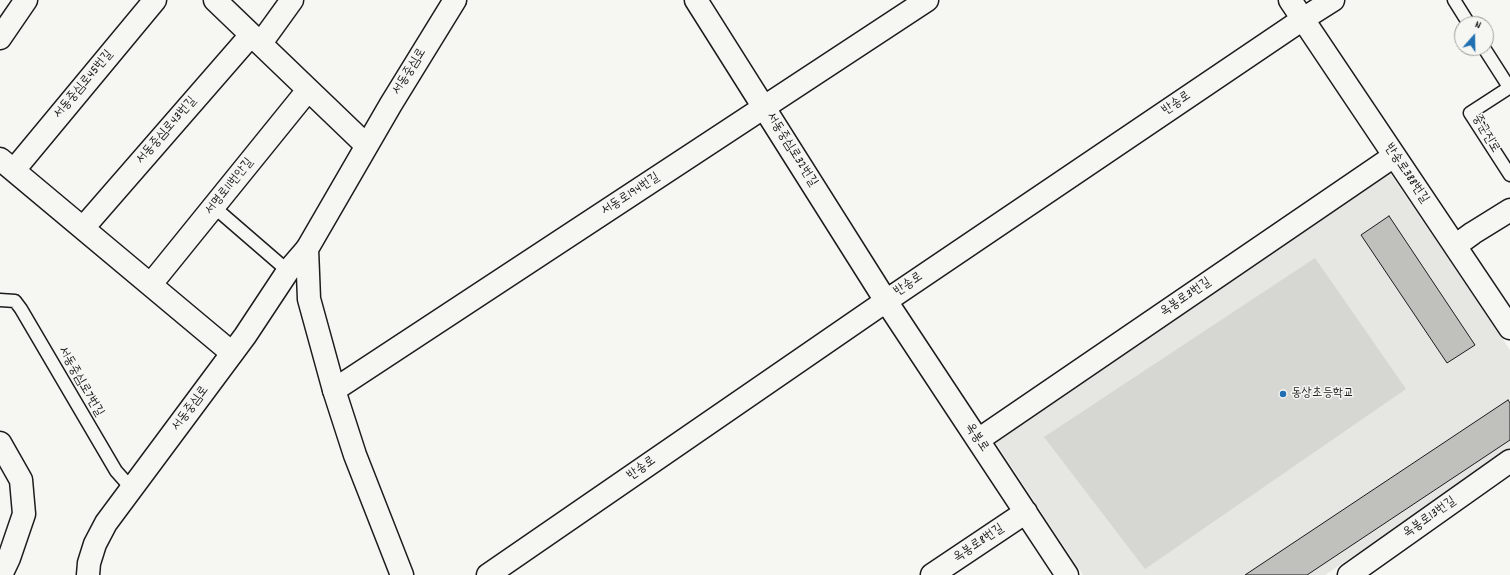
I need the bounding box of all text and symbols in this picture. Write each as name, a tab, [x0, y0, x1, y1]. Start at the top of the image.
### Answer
north arrow	[1454, 16, 1494, 56]
text: N	[1472, 17, 1483, 34]
street label: 서동중심로	[390, 46, 430, 98]
street label: 서동중심로45번길	[51, 48, 117, 122]
street label: 반송로	[1160, 89, 1194, 119]
street label: 서동중심로43번길	[133, 94, 201, 168]
street label: 서동중심로32번길	[762, 110, 820, 190]
street label: 중군진로	[1468, 112, 1502, 156]
street label: 반송로388번길	[1380, 141, 1432, 207]
street label: 서명로11번안길	[202, 155, 258, 219]
street label: 서동로194번길	[599, 170, 663, 220]
street label: 반송로	[892, 270, 926, 300]
street label: 옥봉로3번길	[1158, 275, 1214, 321]
street label: 서동중심로7번길	[54, 344, 106, 420]
street label: 서동중심로	[169, 383, 213, 435]
place label: 동상초등학교	[1291, 386, 1354, 402]
marker: 동상초등학교	[1278, 389, 1288, 399]
street label: 옥봉로	[961, 421, 991, 455]
street label: 반송로	[625, 454, 659, 484]
street label: 옥봉로13번길	[1401, 494, 1459, 542]
street label: 옥봉로8번길	[951, 521, 1007, 567]

